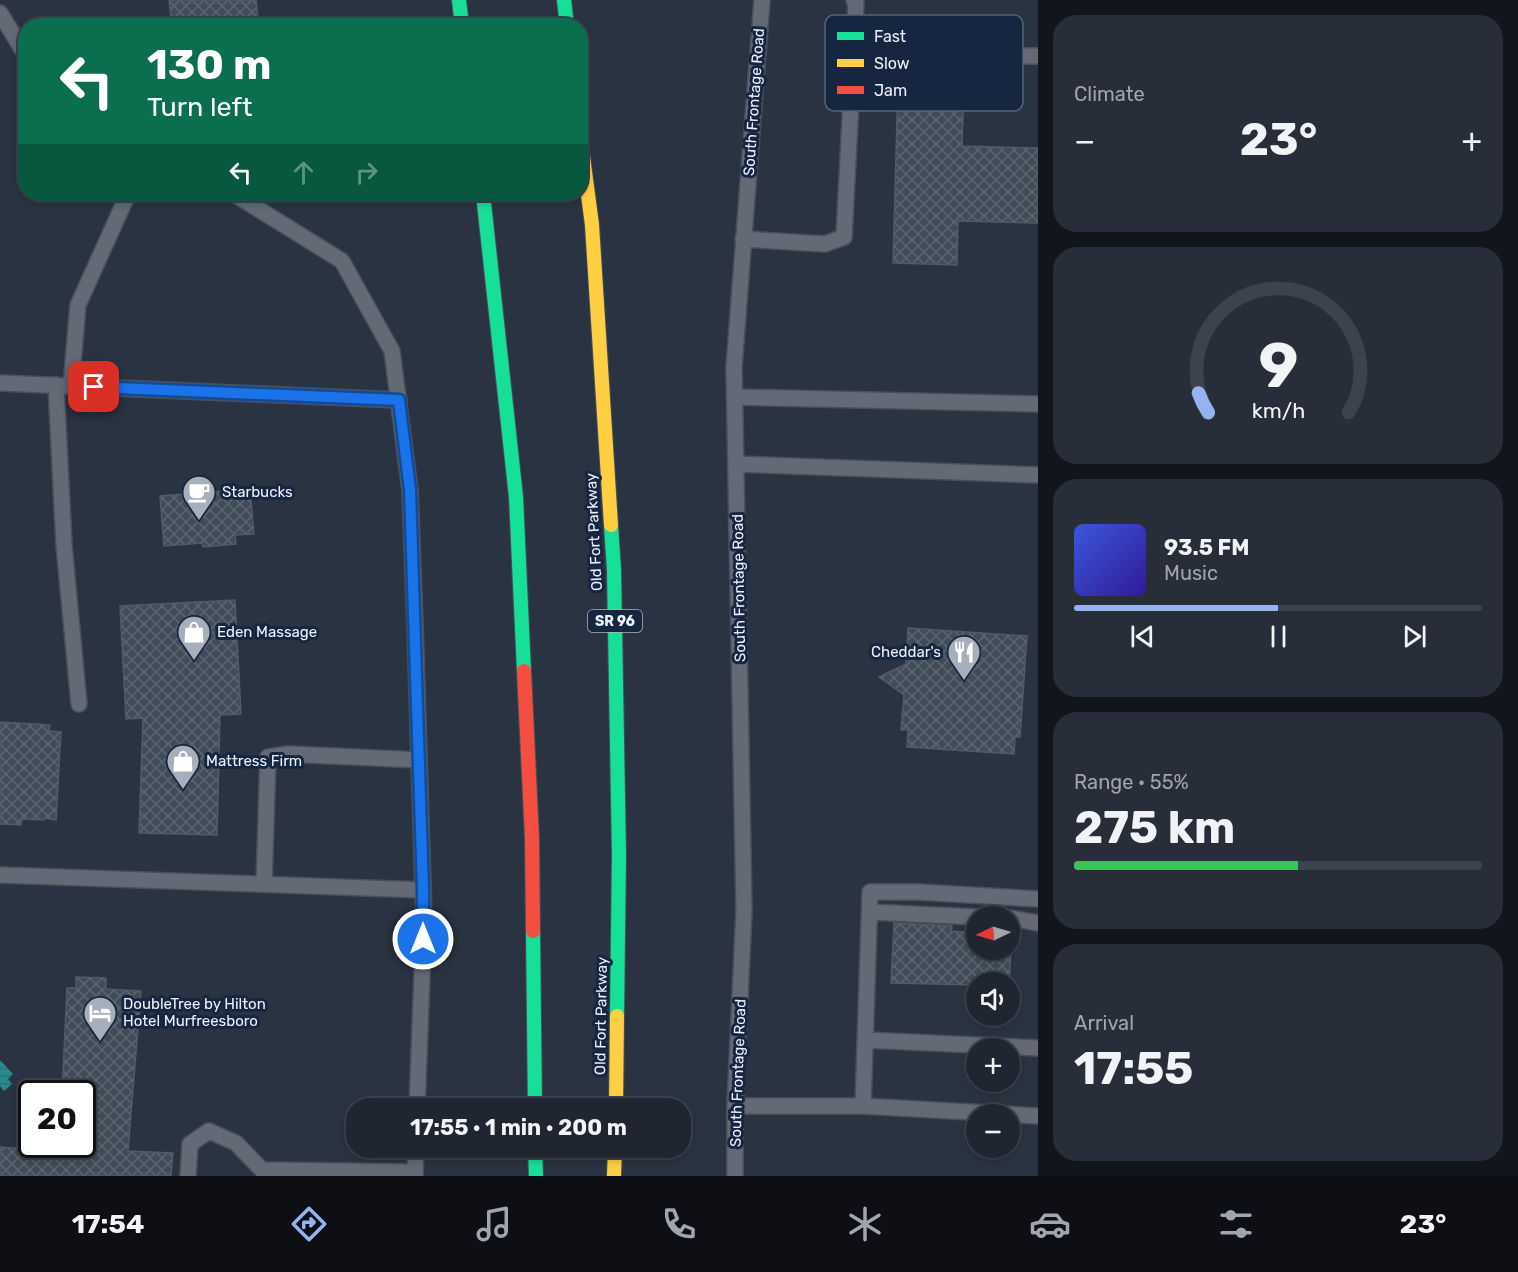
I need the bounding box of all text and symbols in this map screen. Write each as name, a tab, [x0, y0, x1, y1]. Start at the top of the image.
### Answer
legend	[825, 15, 1023, 111]
text: Fast	[874, 27, 906, 46]
street label: South Frontage Road	[740, 28, 768, 176]
text: 130 m	[147, 40, 272, 90]
icon: left	[48, 42, 126, 120]
text: Slow	[874, 54, 910, 73]
text: Jam	[874, 81, 907, 100]
text: Climate	[1074, 82, 1145, 106]
text: Turn left	[147, 91, 252, 123]
text: 23°	[1240, 113, 1317, 166]
text: −	[1074, 121, 1095, 160]
text: +	[1461, 121, 1482, 160]
icon: left	[224, 156, 257, 189]
icon: ahead	[287, 156, 320, 189]
icon: right	[350, 156, 383, 189]
text: 9	[1258, 329, 1298, 403]
pin	[68, 361, 119, 412]
icon: arrive	[77, 370, 110, 403]
text: km/h	[1251, 398, 1305, 423]
street label: Old Fort Parkway	[582, 472, 606, 592]
cafe icon: Starbucks	[181, 474, 217, 521]
place label: Starbucks	[222, 483, 293, 501]
street label: South Frontage Road	[729, 514, 749, 662]
text: 93.5 FM	[1164, 534, 1249, 561]
text: Music	[1164, 561, 1218, 585]
road number: SR 96	[588, 610, 642, 632]
shop icon: Eden Massage	[176, 614, 212, 661]
icon: previous	[1126, 620, 1159, 653]
icon: pause	[1262, 620, 1295, 653]
icon: next	[1398, 620, 1431, 653]
place label: Eden Massage	[217, 623, 317, 641]
restaurant icon: Cheddar's	[946, 634, 982, 681]
place label: Cheddar's	[871, 643, 941, 661]
shop icon: Mattress Firm	[165, 743, 201, 790]
place label: Mattress Firm	[206, 752, 302, 770]
text: Range · 55%	[1074, 770, 1189, 794]
text: 275 km	[1074, 801, 1235, 854]
north arrow	[966, 906, 1020, 960]
map controls	[966, 906, 1020, 1158]
position arrow	[391, 907, 455, 971]
street label: Old Fort Parkway	[591, 957, 611, 1075]
button: sound	[966, 972, 1020, 1026]
hotel icon: DoubleTree by Hilton Hotel Murfreesboro	[82, 995, 118, 1042]
place label: DoubleTree by Hilton Hotel Murfreesboro	[123, 995, 266, 1030]
street label: South Frontage Road	[726, 999, 750, 1147]
text: Arrival	[1074, 1011, 1134, 1035]
button: +	[966, 1038, 1020, 1092]
text: 17:55	[1074, 1042, 1193, 1095]
speed limit sign: 20	[18, 1080, 96, 1158]
button: −	[966, 1104, 1020, 1158]
text: 17:55 · 1 min · 200 m	[410, 1114, 627, 1141]
icon: directions	[288, 1203, 330, 1245]
icon: music	[473, 1203, 515, 1245]
icon: phone	[658, 1203, 700, 1245]
icon: climate	[844, 1203, 886, 1245]
icon: car	[1029, 1203, 1071, 1245]
icon: filters	[1215, 1203, 1257, 1245]
text: 17:54	[72, 1208, 144, 1240]
text: 23°	[1400, 1208, 1446, 1240]

